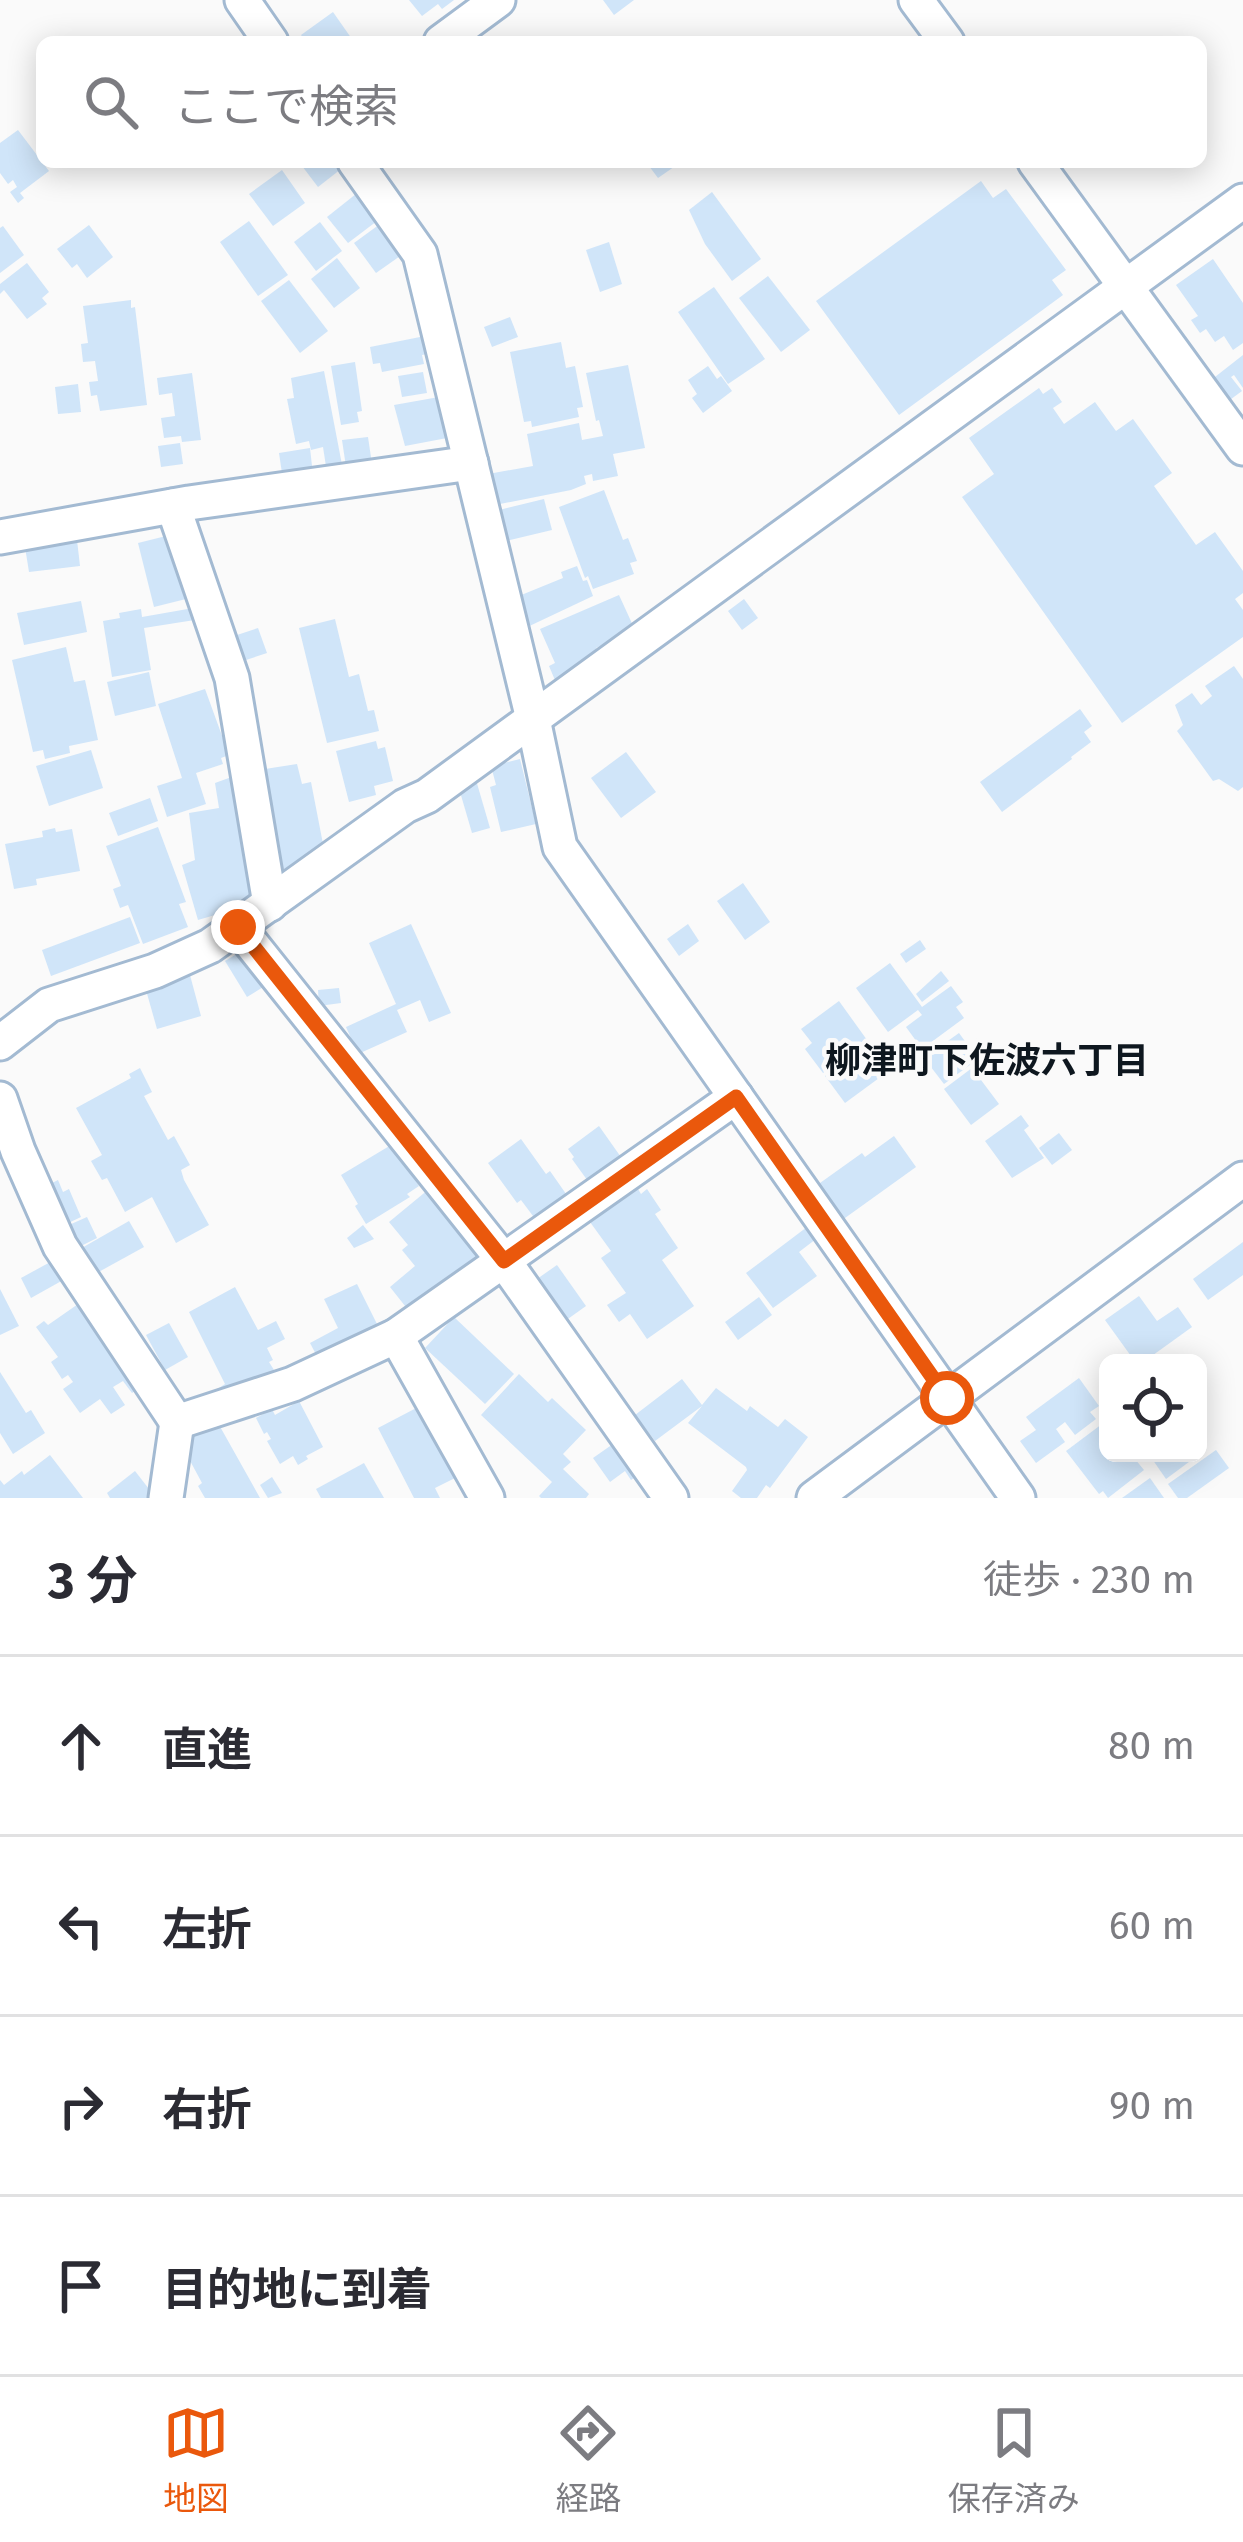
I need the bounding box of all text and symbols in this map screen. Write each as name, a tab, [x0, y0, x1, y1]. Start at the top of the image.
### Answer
search box	[36, 36, 1207, 168]
icon: search	[78, 69, 144, 135]
text: ここで検索	[174, 80, 399, 134]
route end	[211, 900, 265, 954]
district label: 柳津町下佐波六丁目	[825, 1039, 1149, 1083]
map controls	[1099, 1354, 1207, 1462]
button: locate	[1099, 1354, 1207, 1462]
route start	[920, 1371, 974, 1425]
text: 3 分	[48, 1550, 138, 1612]
text: 徒歩 · 230 m	[983, 1557, 1195, 1603]
icon: ahead	[48, 1713, 114, 1779]
text: 直進	[162, 1723, 252, 1777]
text: 80 m	[1108, 1723, 1195, 1769]
icon: left	[48, 1893, 114, 1959]
text: 左折	[162, 1903, 252, 1957]
text: 60 m	[1109, 1903, 1195, 1949]
icon: right	[48, 2073, 114, 2139]
text: 右折	[162, 2083, 252, 2137]
text: 90 m	[1109, 2083, 1195, 2129]
icon: arrive	[48, 2253, 114, 2319]
text: 目的地に到着	[162, 2263, 432, 2317]
tab: 地図	[163, 2400, 229, 2520]
tab: 経路	[555, 2400, 621, 2520]
tab: 保存済み	[948, 2400, 1080, 2520]

